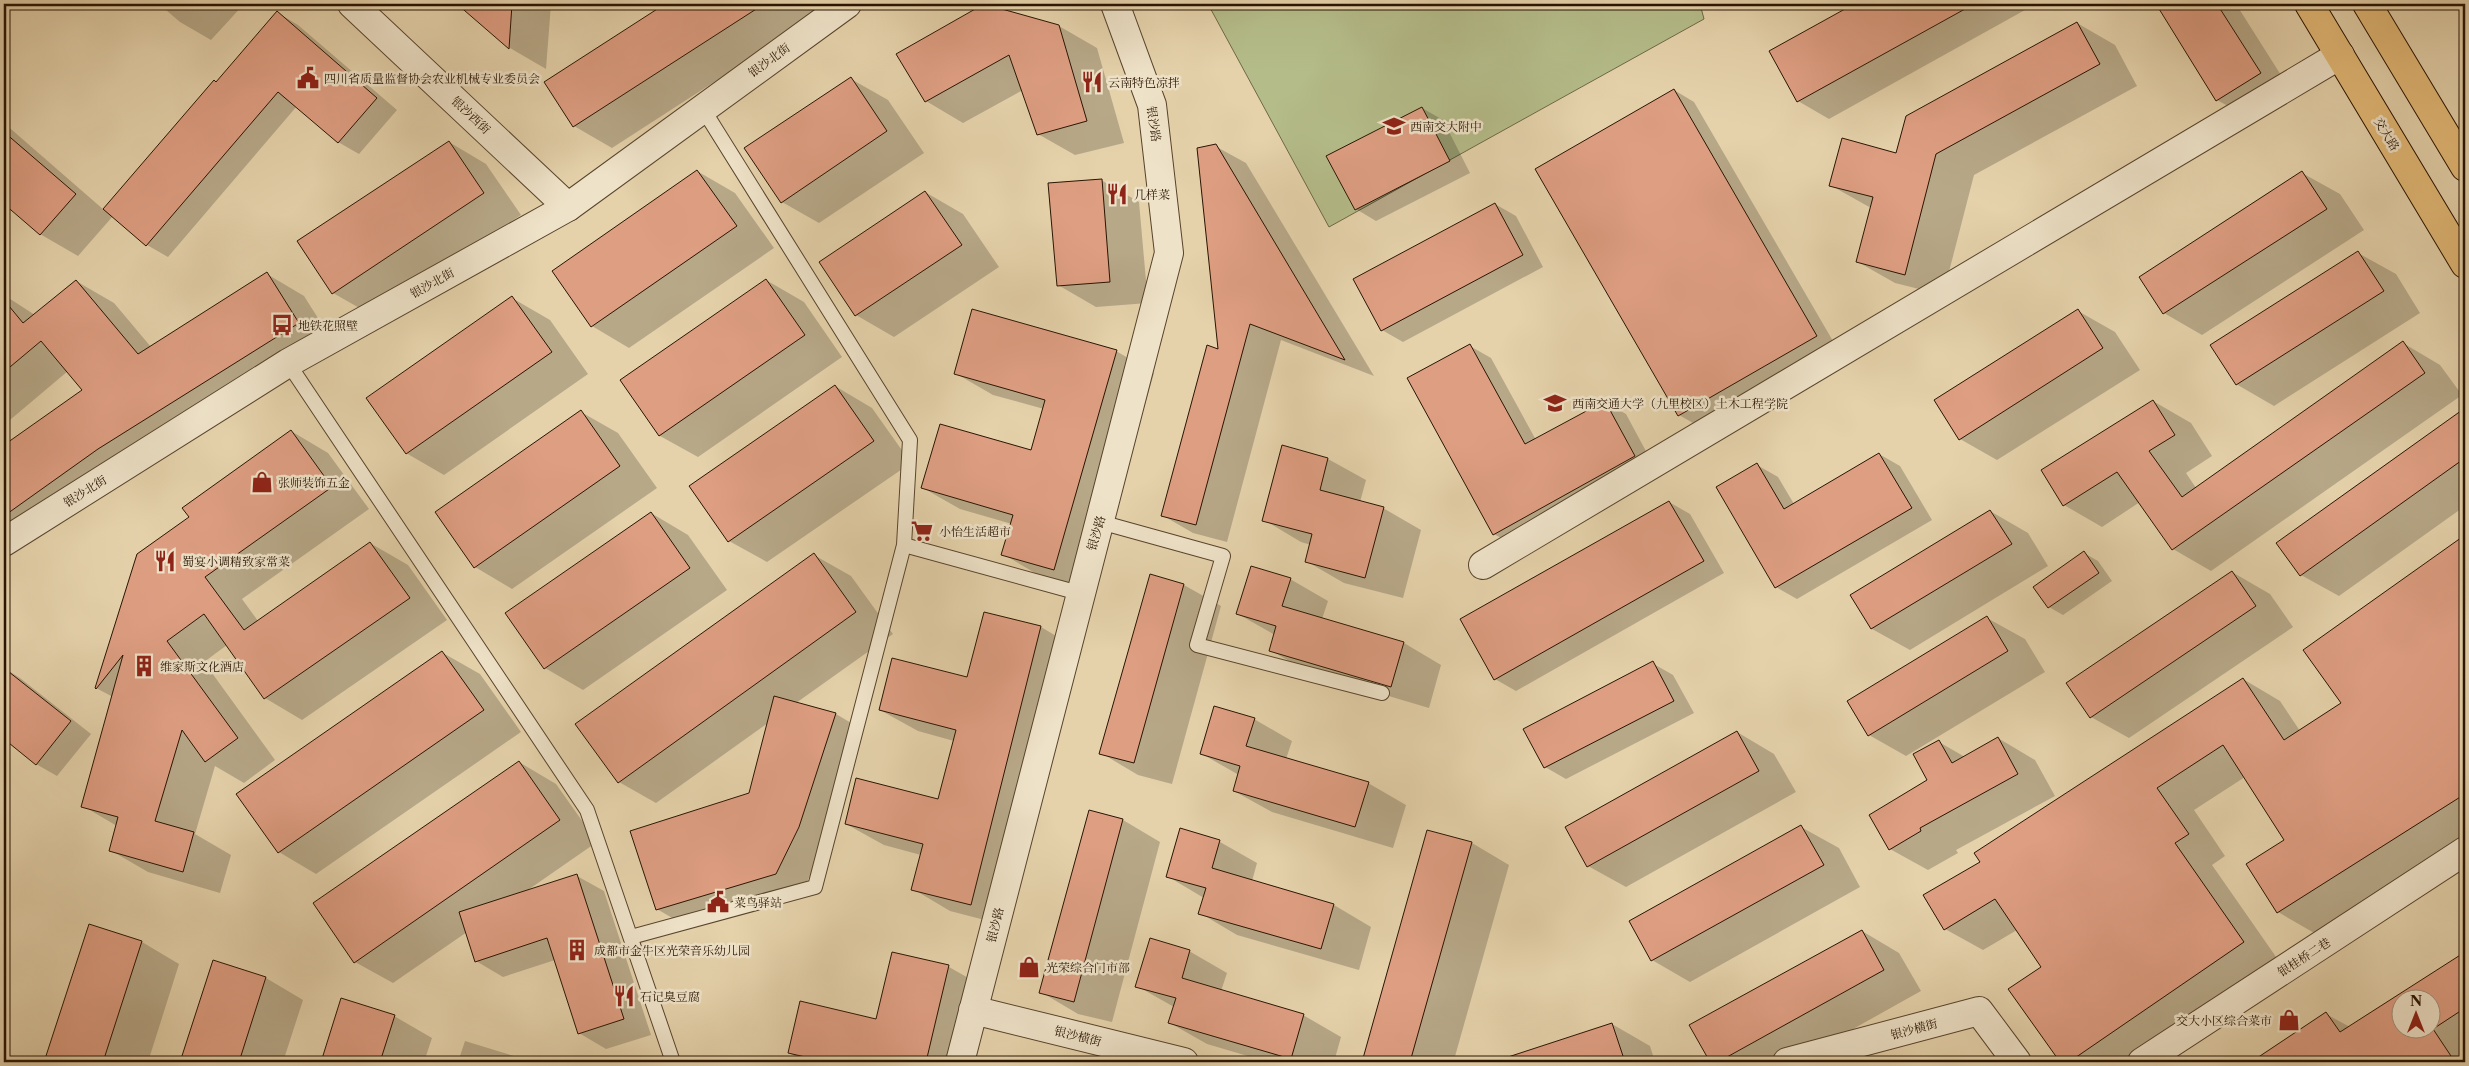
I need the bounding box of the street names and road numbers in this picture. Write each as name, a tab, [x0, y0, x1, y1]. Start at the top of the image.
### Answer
street label: 银沙北街	[745, 39, 794, 80]
street label: 银沙西街	[448, 93, 494, 138]
street label: 银沙路	[1144, 105, 1164, 143]
street label: 交大路	[2371, 115, 2403, 153]
street label: 银沙北街	[407, 264, 457, 301]
street label: 银沙北街	[61, 471, 110, 510]
street label: 银沙路	[1084, 514, 1108, 552]
street label: 银沙路	[983, 906, 1007, 944]
street label: 银桂桥二巷	[2275, 934, 2333, 980]
street label: 银沙横街	[1889, 1015, 1940, 1042]
street label: 银沙横街	[1053, 1023, 1104, 1049]

